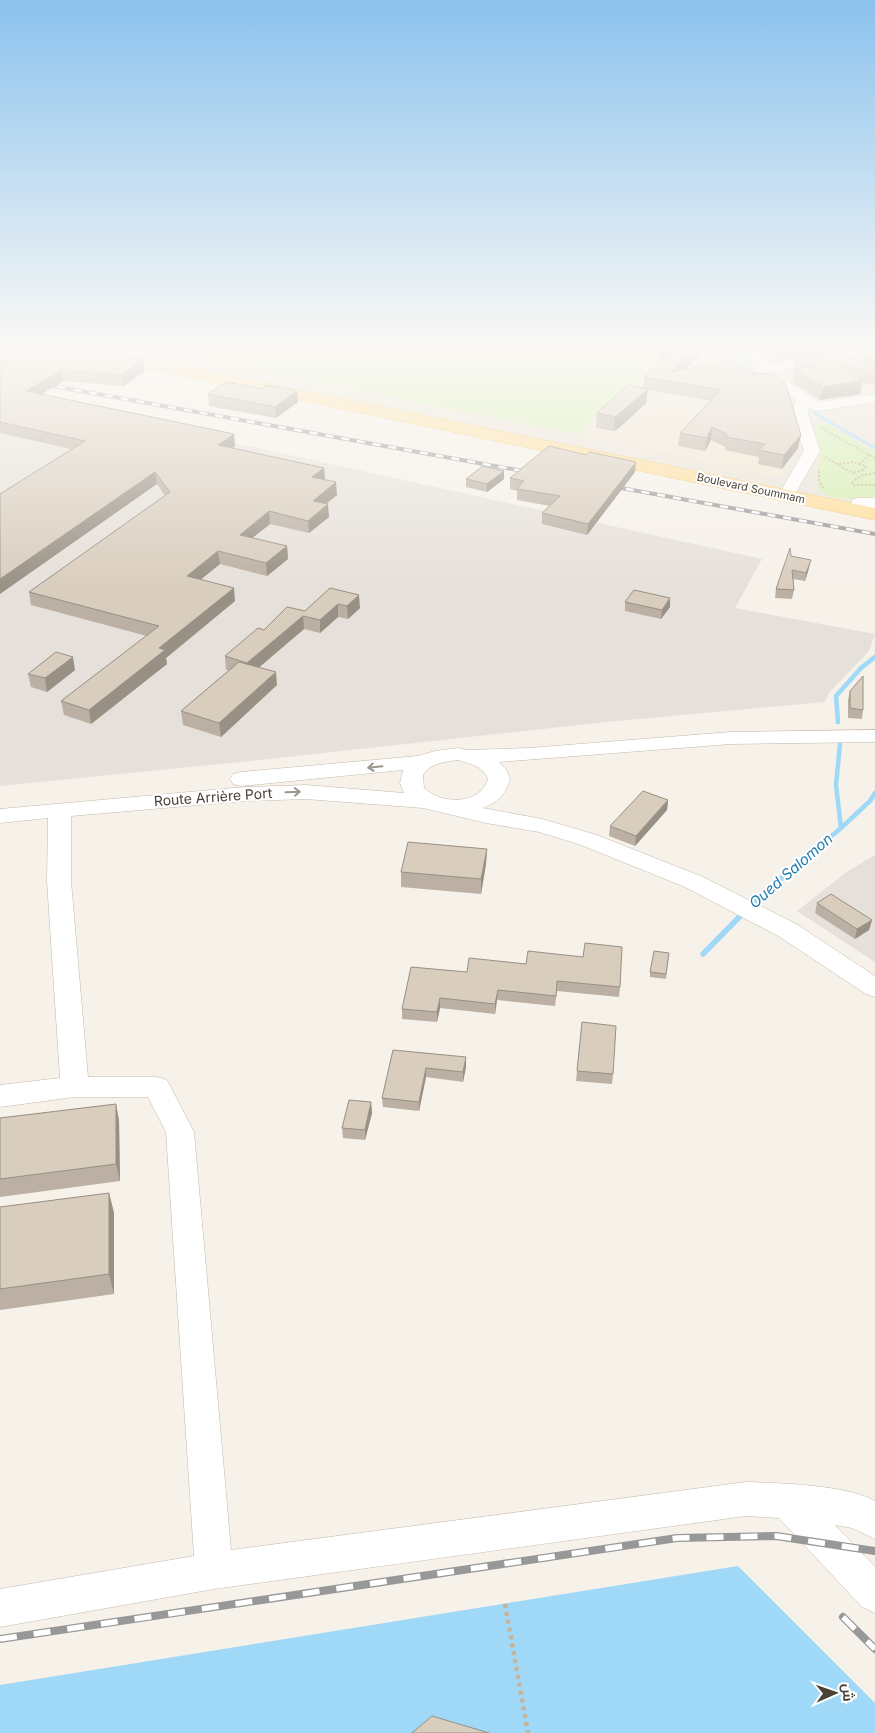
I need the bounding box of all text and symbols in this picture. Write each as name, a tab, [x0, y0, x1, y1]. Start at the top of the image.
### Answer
street label: Boulevard Soummam	[696, 470, 806, 506]
one-way arrow	[367, 762, 383, 771]
street label: Route Arrière Port	[153, 784, 273, 809]
one-way arrow	[284, 788, 300, 797]
water label: Oued Salomon	[745, 829, 837, 912]
north arrow	[810, 1668, 860, 1718]
text: ش	[839, 1683, 857, 1702]

